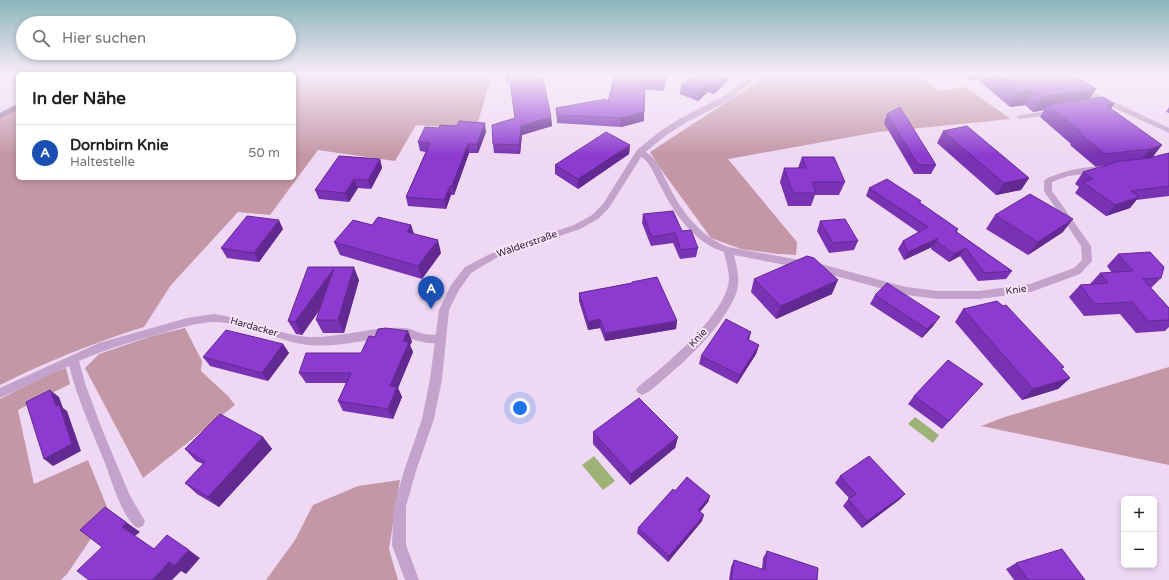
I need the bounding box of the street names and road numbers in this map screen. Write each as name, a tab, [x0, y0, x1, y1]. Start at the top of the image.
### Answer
street label: Wälderstraße	[495, 228, 559, 260]
street label: Knie	[1005, 283, 1028, 297]
street label: Hardacker	[229, 314, 279, 340]
street label: Knie	[686, 326, 710, 350]

